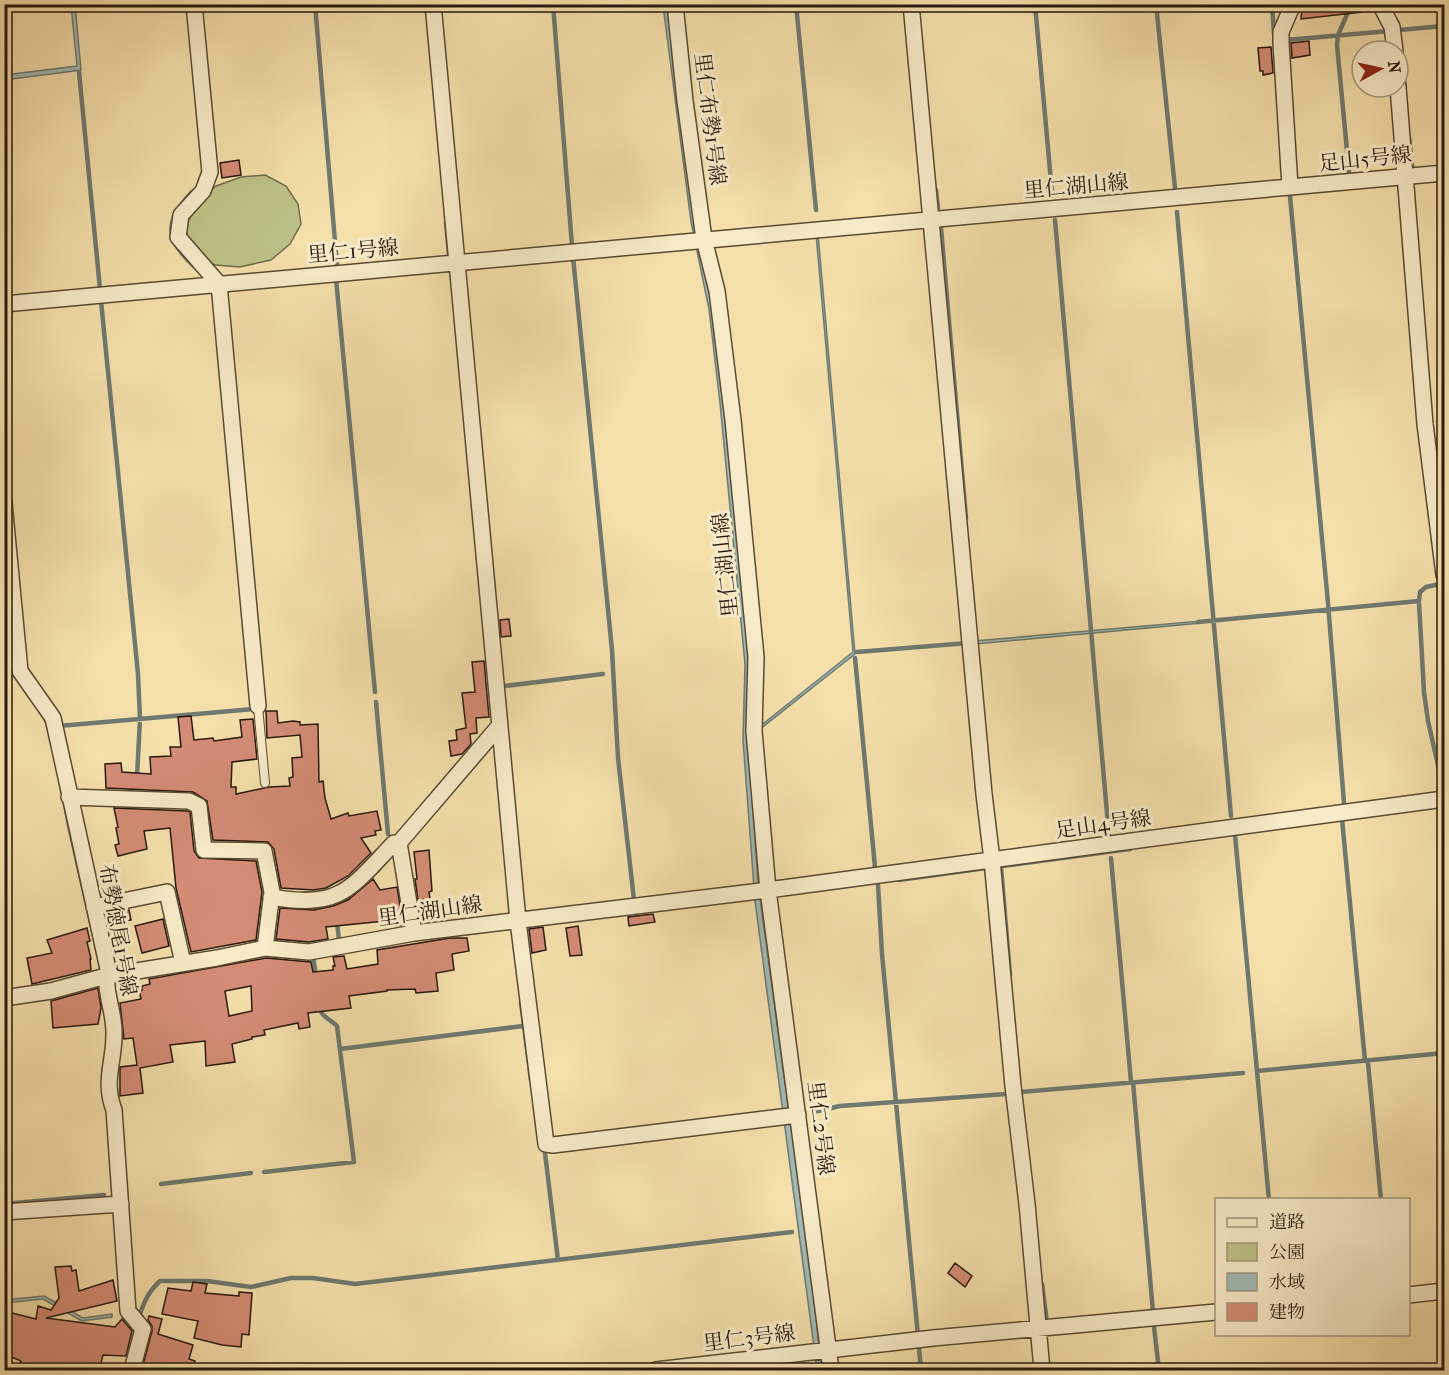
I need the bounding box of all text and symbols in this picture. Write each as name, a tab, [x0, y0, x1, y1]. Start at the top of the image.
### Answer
north arrow	[1350, 39, 1410, 99]
street label: 里仁布勢1号線	[690, 51, 730, 187]
text: N	[1384, 60, 1405, 75]
street label: 足山5号線	[1317, 142, 1413, 176]
street label: 里仁湖山線	[1023, 169, 1129, 203]
street label: 里仁1号線	[306, 235, 400, 267]
street label: 里仁湖山線	[708, 512, 742, 618]
street label: 足山4号線	[1054, 805, 1152, 843]
street label: 布勢徳尾1号線	[95, 862, 141, 998]
street label: 里仁湖山線	[376, 892, 484, 930]
street label: 里仁2号線	[803, 1079, 839, 1177]
legend	[1215, 1198, 1410, 1336]
text: 道路	[1269, 1212, 1305, 1233]
text: 公園	[1269, 1242, 1305, 1263]
text: 水域	[1269, 1272, 1305, 1293]
text: 建物	[1269, 1302, 1305, 1323]
street label: 里仁3号線	[702, 1320, 796, 1356]

